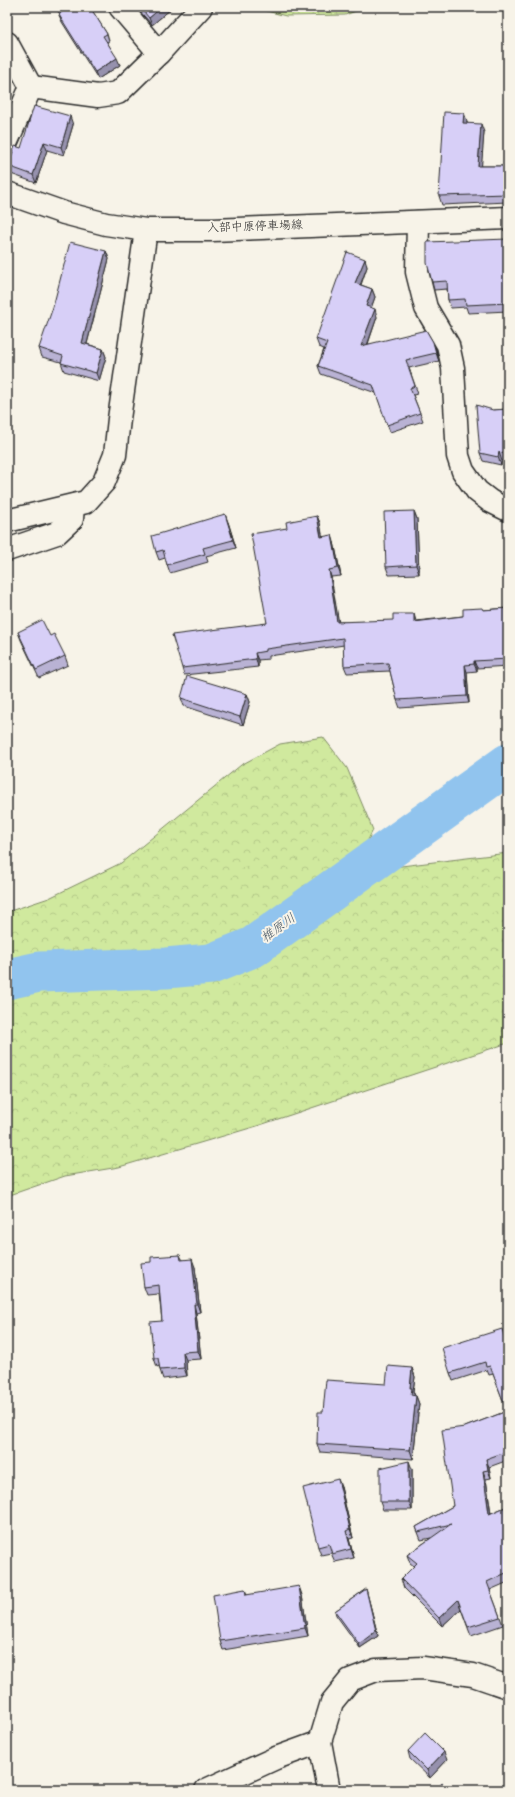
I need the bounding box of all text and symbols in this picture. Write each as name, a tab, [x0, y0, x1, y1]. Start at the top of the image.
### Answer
street label: 入部中原停車場線	[207, 218, 303, 237]
water label: 椎原川	[258, 911, 299, 947]

